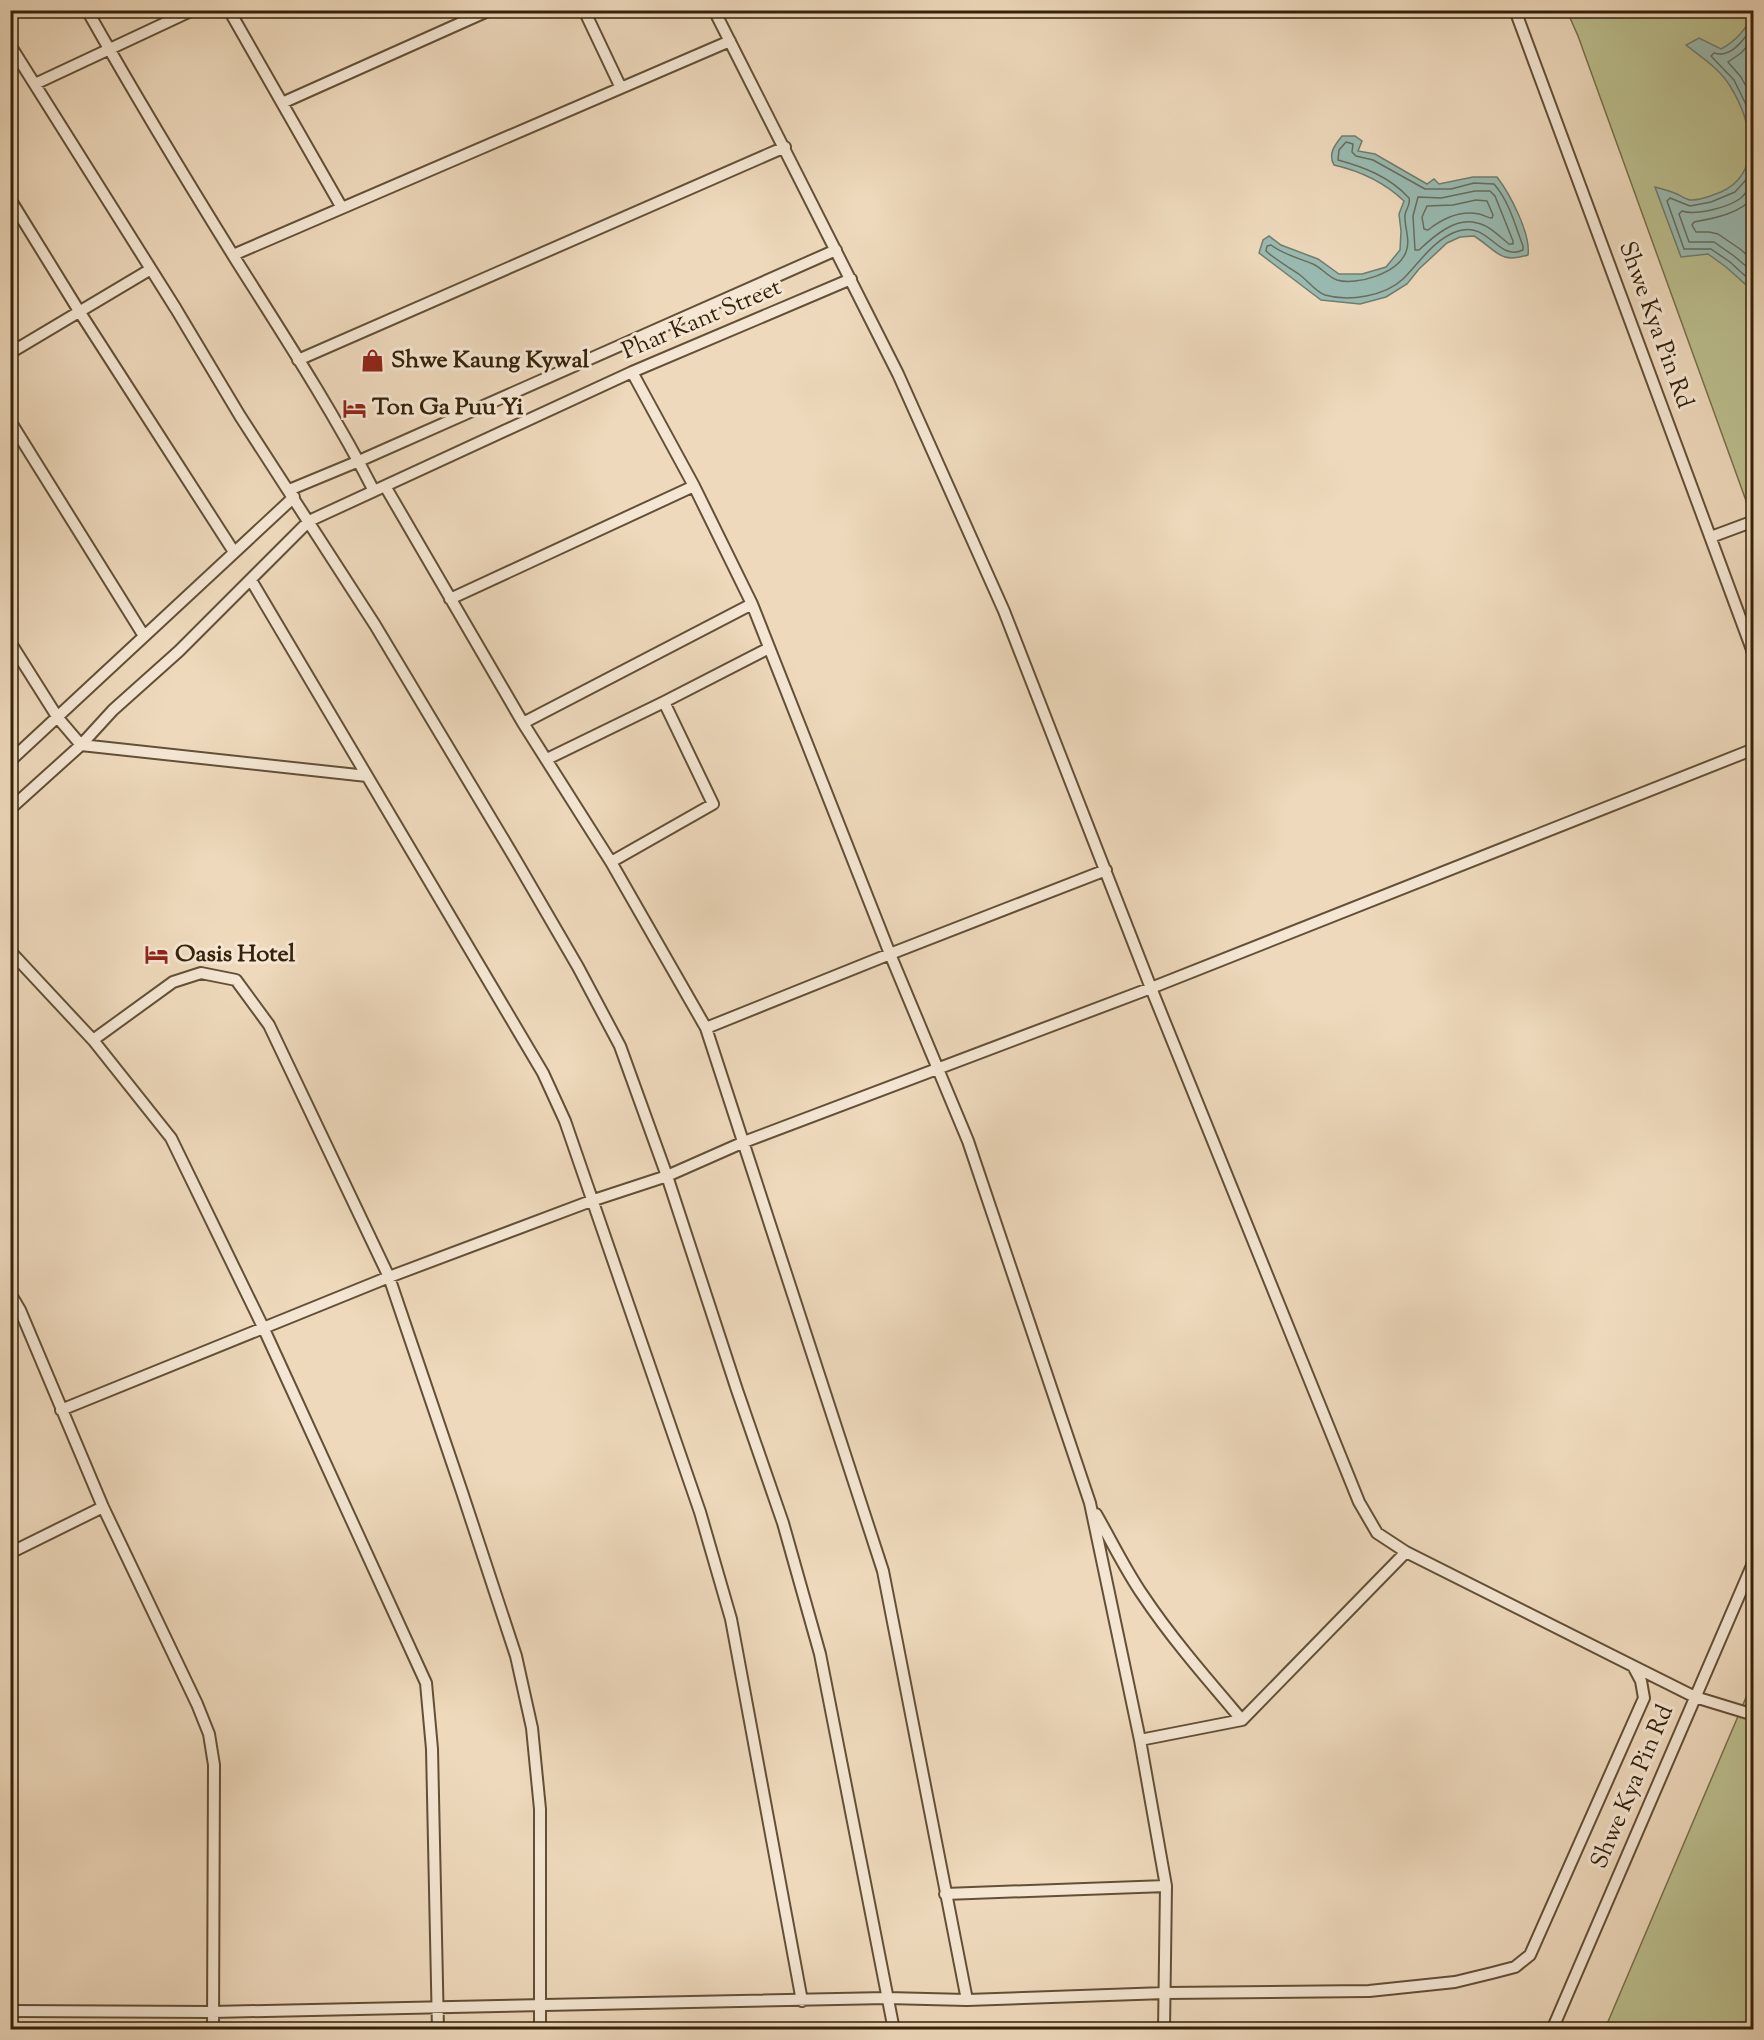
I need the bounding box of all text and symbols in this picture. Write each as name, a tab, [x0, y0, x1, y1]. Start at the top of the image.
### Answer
street label: Shwe Kya Pin Rd	[1609, 237, 1701, 414]
street label: Phar Kant Street	[617, 271, 787, 369]
place label: Shwe Kaung Kywal	[391, 344, 589, 378]
shop icon: Shwe Kaung Kywal	[360, 348, 386, 374]
place label: Ton Ga Puu Yi	[372, 391, 523, 425]
hotel icon: Ton Ga Puu Yi	[341, 395, 367, 421]
place label: Oasis Hotel	[175, 938, 296, 972]
hotel icon: Oasis Hotel	[144, 942, 170, 968]
street label: Shwe Kya Pin Rd	[1583, 1699, 1683, 1874]

